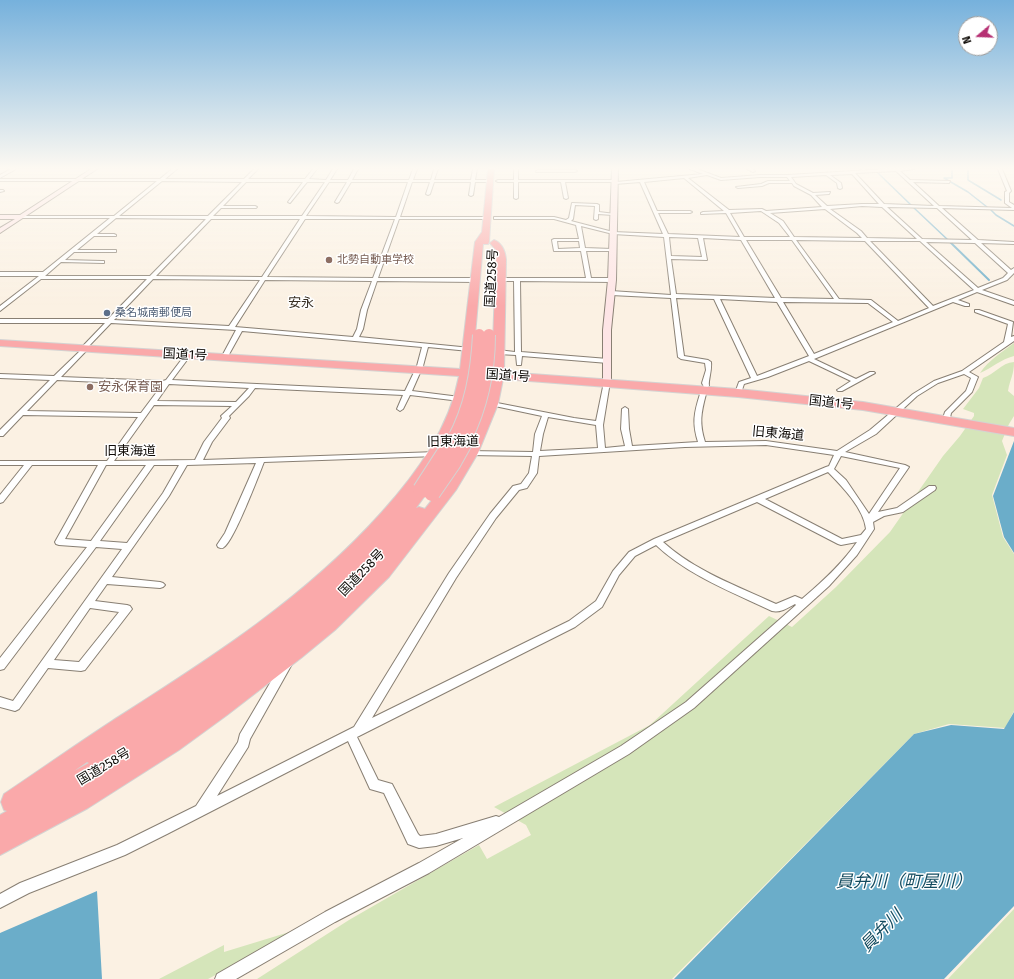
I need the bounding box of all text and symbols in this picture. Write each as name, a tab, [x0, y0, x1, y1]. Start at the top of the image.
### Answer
north arrow	[958, 16, 998, 56]
text: N	[960, 34, 974, 45]
street label: 国道258号	[483, 248, 501, 308]
place label: 北勢自動車学校	[337, 253, 414, 267]
marker: 北勢自動車学校	[324, 255, 334, 265]
district label: 安永	[288, 295, 314, 311]
place label: 桑名城南郵便局	[115, 306, 192, 320]
marker: 桑名城南郵便局	[102, 308, 112, 318]
street label: 国道1号	[162, 346, 208, 364]
street label: 国道1号	[485, 367, 531, 385]
place label: 安永保育園	[98, 379, 163, 395]
marker: 安永保育園	[85, 382, 95, 392]
street label: 国道1号	[808, 393, 854, 413]
street label: 旧東海道	[751, 424, 805, 444]
street label: 旧東海道	[427, 434, 479, 450]
street label: 旧東海道	[104, 443, 156, 459]
street label: 国道258号	[336, 546, 388, 600]
street label: 国道258号	[75, 745, 133, 789]
water label: 員弁川（町屋川）	[836, 872, 972, 892]
water label: 員弁川	[857, 906, 907, 956]

